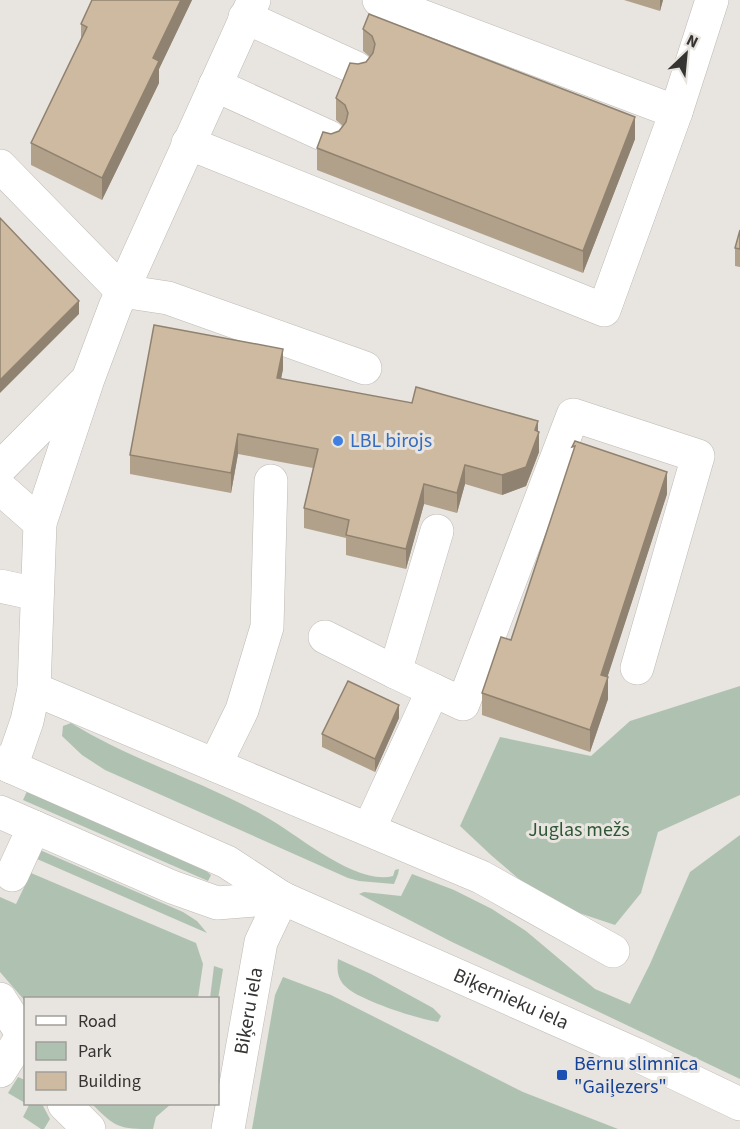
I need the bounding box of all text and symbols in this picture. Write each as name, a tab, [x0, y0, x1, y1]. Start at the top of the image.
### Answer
north arrow	[656, 24, 716, 84]
text: N	[683, 29, 702, 54]
place label: LBL birojs	[350, 427, 432, 455]
marker: LBL birojs	[331, 434, 345, 448]
park label: Juglas mežs	[528, 816, 630, 844]
street label: Biķernieku iela	[449, 961, 573, 1037]
street label: Biķeru iela	[227, 965, 270, 1057]
legend	[24, 997, 219, 1105]
text: Road	[78, 1009, 117, 1034]
text: Park	[78, 1039, 112, 1064]
place label: Bērnu slimnīca "Gaiļezers"	[574, 1050, 698, 1101]
marker: Bērnu slimnīca "Gaiļezers"	[555, 1068, 569, 1082]
text: Building	[78, 1069, 141, 1094]

